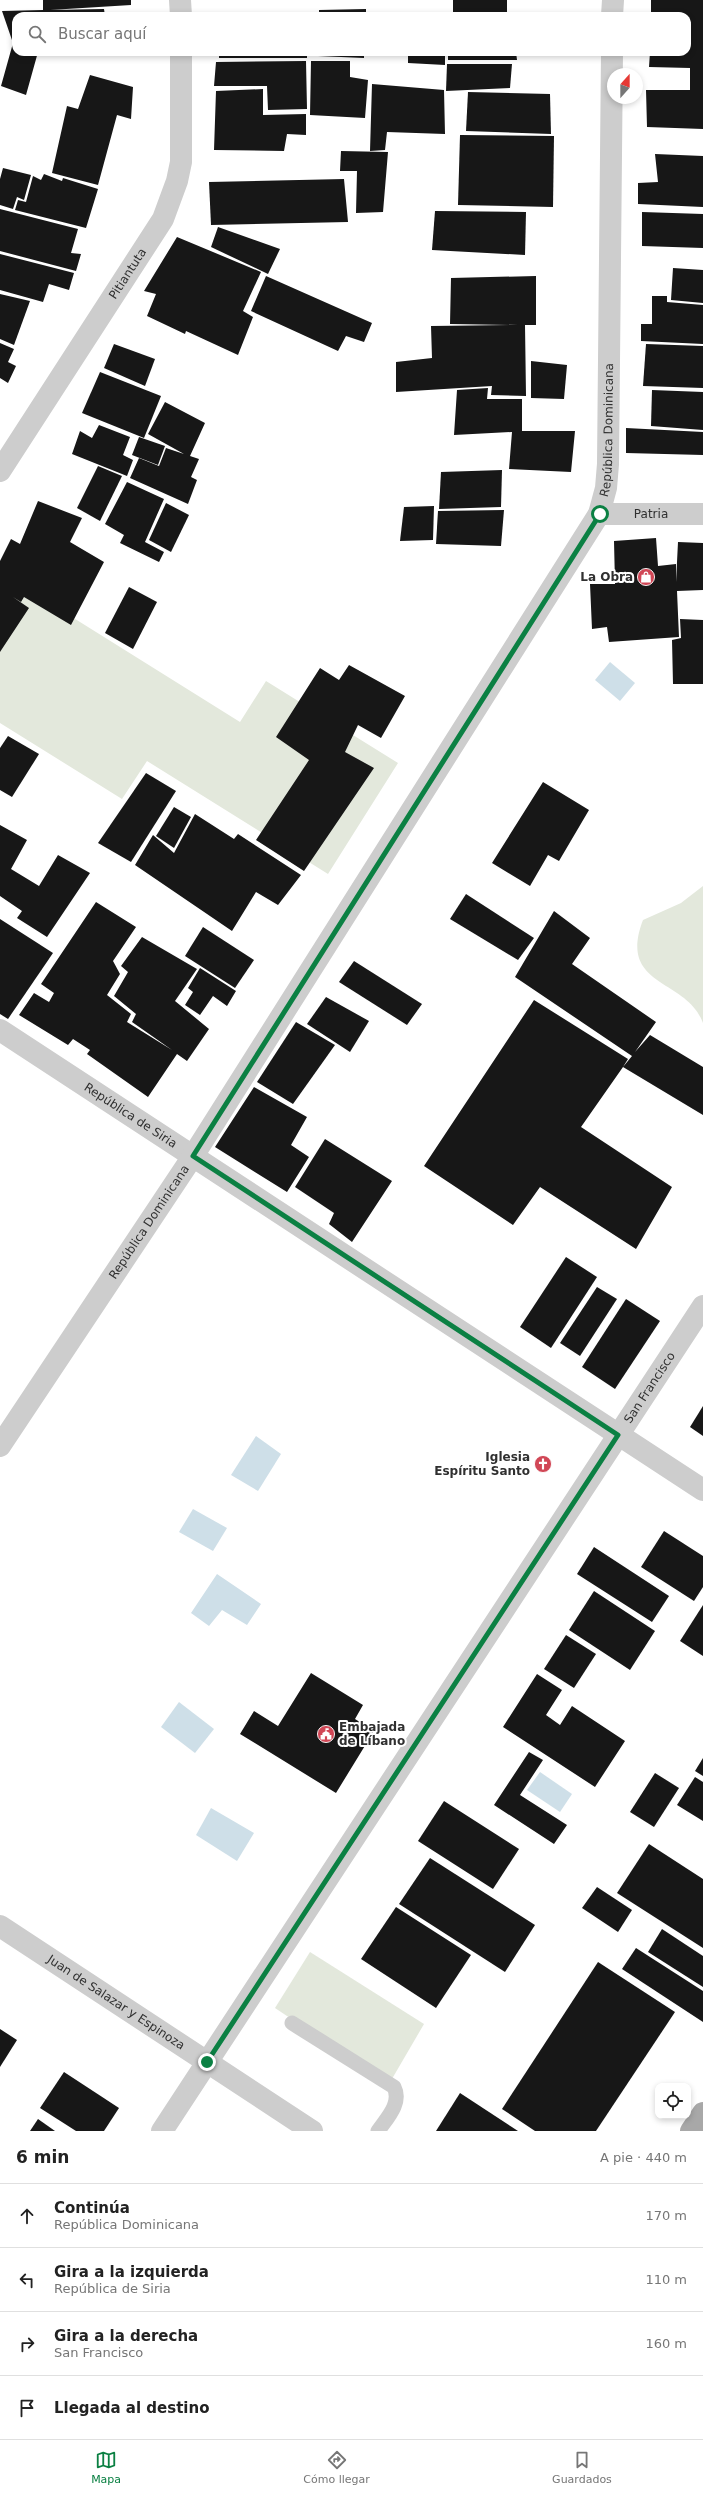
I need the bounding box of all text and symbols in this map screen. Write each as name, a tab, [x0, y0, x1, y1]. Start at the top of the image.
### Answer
search box	[12, 12, 691, 56]
icon: search	[26, 23, 48, 45]
text: Buscar aquí	[58, 25, 146, 43]
north arrow	[607, 68, 643, 104]
street label: Pitiantuta	[106, 246, 149, 302]
street label: República Dominicana	[597, 363, 616, 498]
route start	[591, 505, 609, 523]
street label: Patria	[634, 507, 668, 521]
shop icon: La Obra	[636, 567, 656, 587]
place label: La Obra	[580, 570, 633, 584]
street label: República de Siria	[82, 1080, 180, 1151]
street label: República Dominicana	[106, 1162, 192, 1282]
street label: San Francisco	[621, 1349, 678, 1426]
place label: Iglesia Espíritu Santo	[434, 1450, 530, 1478]
church icon: Iglesia Espíritu Santo	[533, 1454, 553, 1474]
place label: Embajada de Líbano	[339, 1720, 405, 1748]
public building icon: Embajada de Líbano	[316, 1724, 336, 1744]
street label: Juan de Salazar y Espinoza	[44, 1952, 187, 2052]
route end	[198, 2053, 216, 2071]
map controls	[655, 2083, 691, 2119]
button: locate	[655, 2083, 691, 2119]
text: 6 min	[16, 2147, 69, 2167]
text: A pie · 440 m	[600, 2150, 687, 2165]
text: Continúa	[54, 2199, 130, 2217]
icon: ahead	[16, 2205, 38, 2227]
text: 170 m	[645, 2208, 687, 2223]
text: República Dominicana	[54, 2217, 199, 2232]
text: Gira a la izquierda	[54, 2263, 209, 2281]
icon: left	[16, 2269, 38, 2291]
text: 110 m	[645, 2272, 687, 2287]
text: República de Siria	[54, 2281, 171, 2296]
text: Gira a la derecha	[54, 2327, 198, 2345]
icon: right	[16, 2333, 38, 2355]
text: 160 m	[645, 2336, 687, 2351]
text: San Francisco	[54, 2345, 143, 2360]
icon: arrive	[16, 2397, 38, 2419]
text: Llegada al destino	[54, 2399, 209, 2417]
tab: Mapa	[91, 2449, 121, 2486]
tab: Cómo llegar	[303, 2449, 370, 2486]
tab: Guardados	[552, 2449, 612, 2486]

